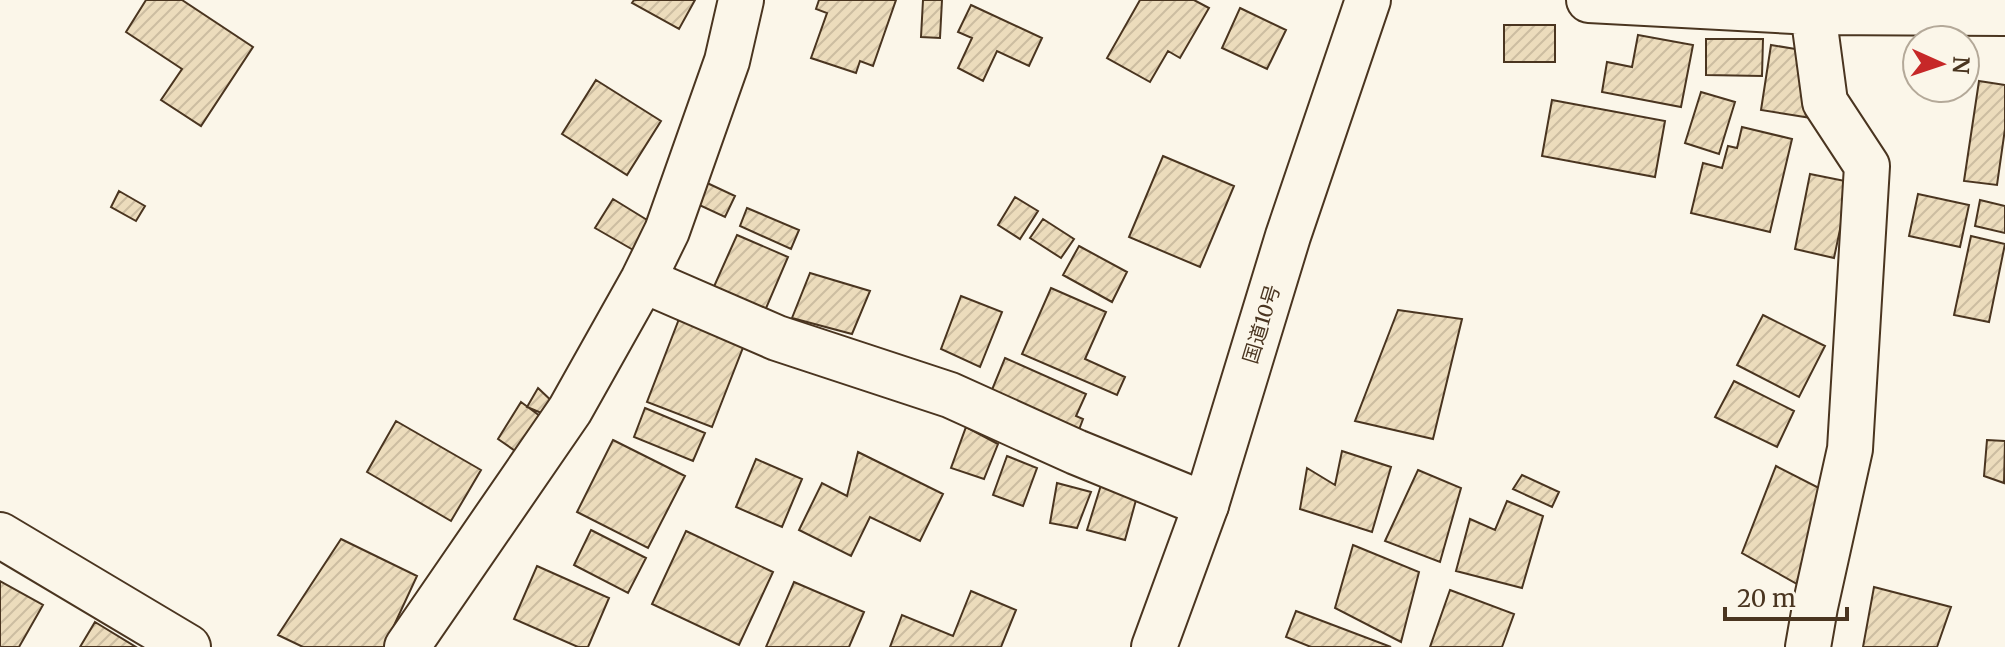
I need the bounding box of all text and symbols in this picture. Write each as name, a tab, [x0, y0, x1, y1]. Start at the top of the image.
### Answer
north arrow	[1901, 24, 1981, 104]
text: N	[1947, 56, 1975, 75]
street label: 国道10号	[1237, 282, 1285, 366]
scale bar	[1725, 571, 1847, 621]
text: 20 m	[1737, 583, 1796, 614]

